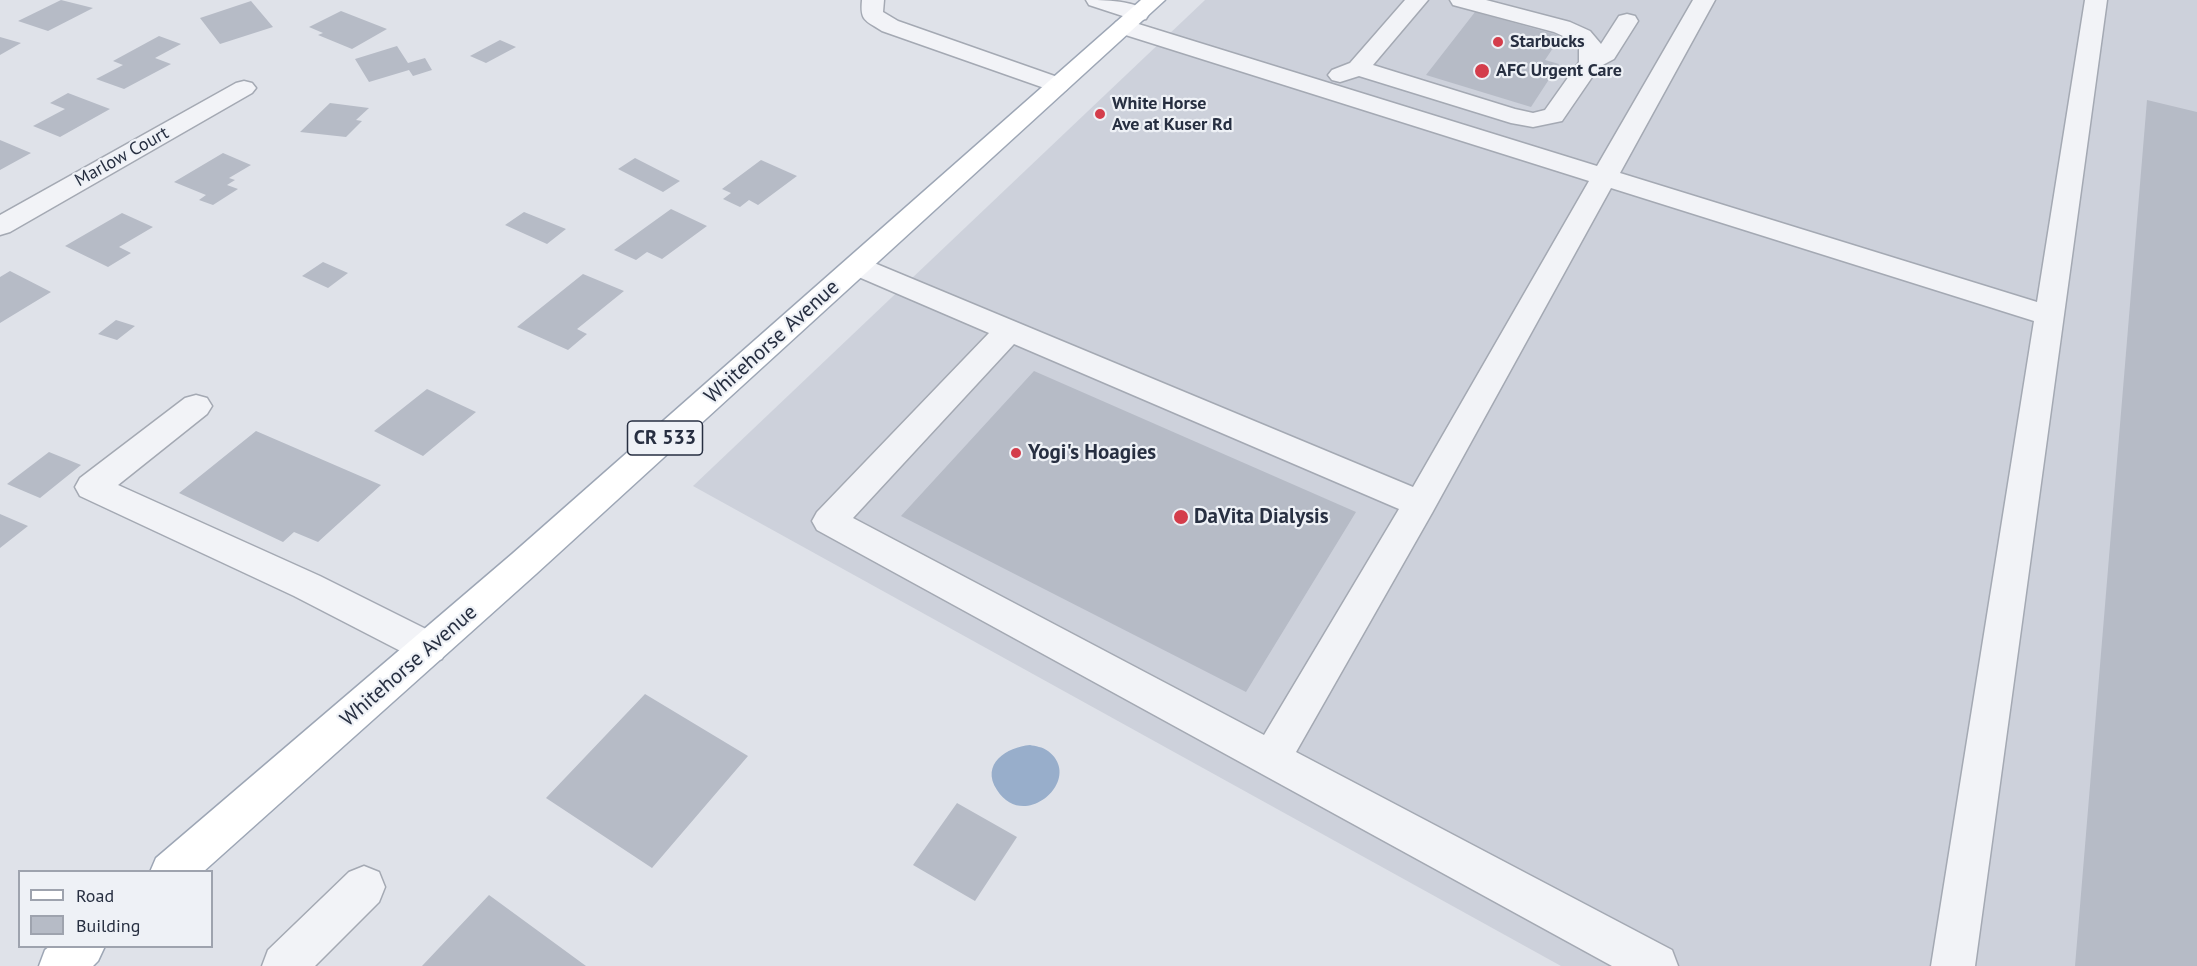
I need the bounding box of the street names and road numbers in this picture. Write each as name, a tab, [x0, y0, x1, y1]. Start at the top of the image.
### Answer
street label: Marlow Court	[71, 122, 173, 192]
street label: Whitehorse Avenue	[699, 275, 845, 409]
road number: CR 533	[628, 421, 702, 455]
street label: Whitehorse Avenue	[336, 600, 482, 732]

